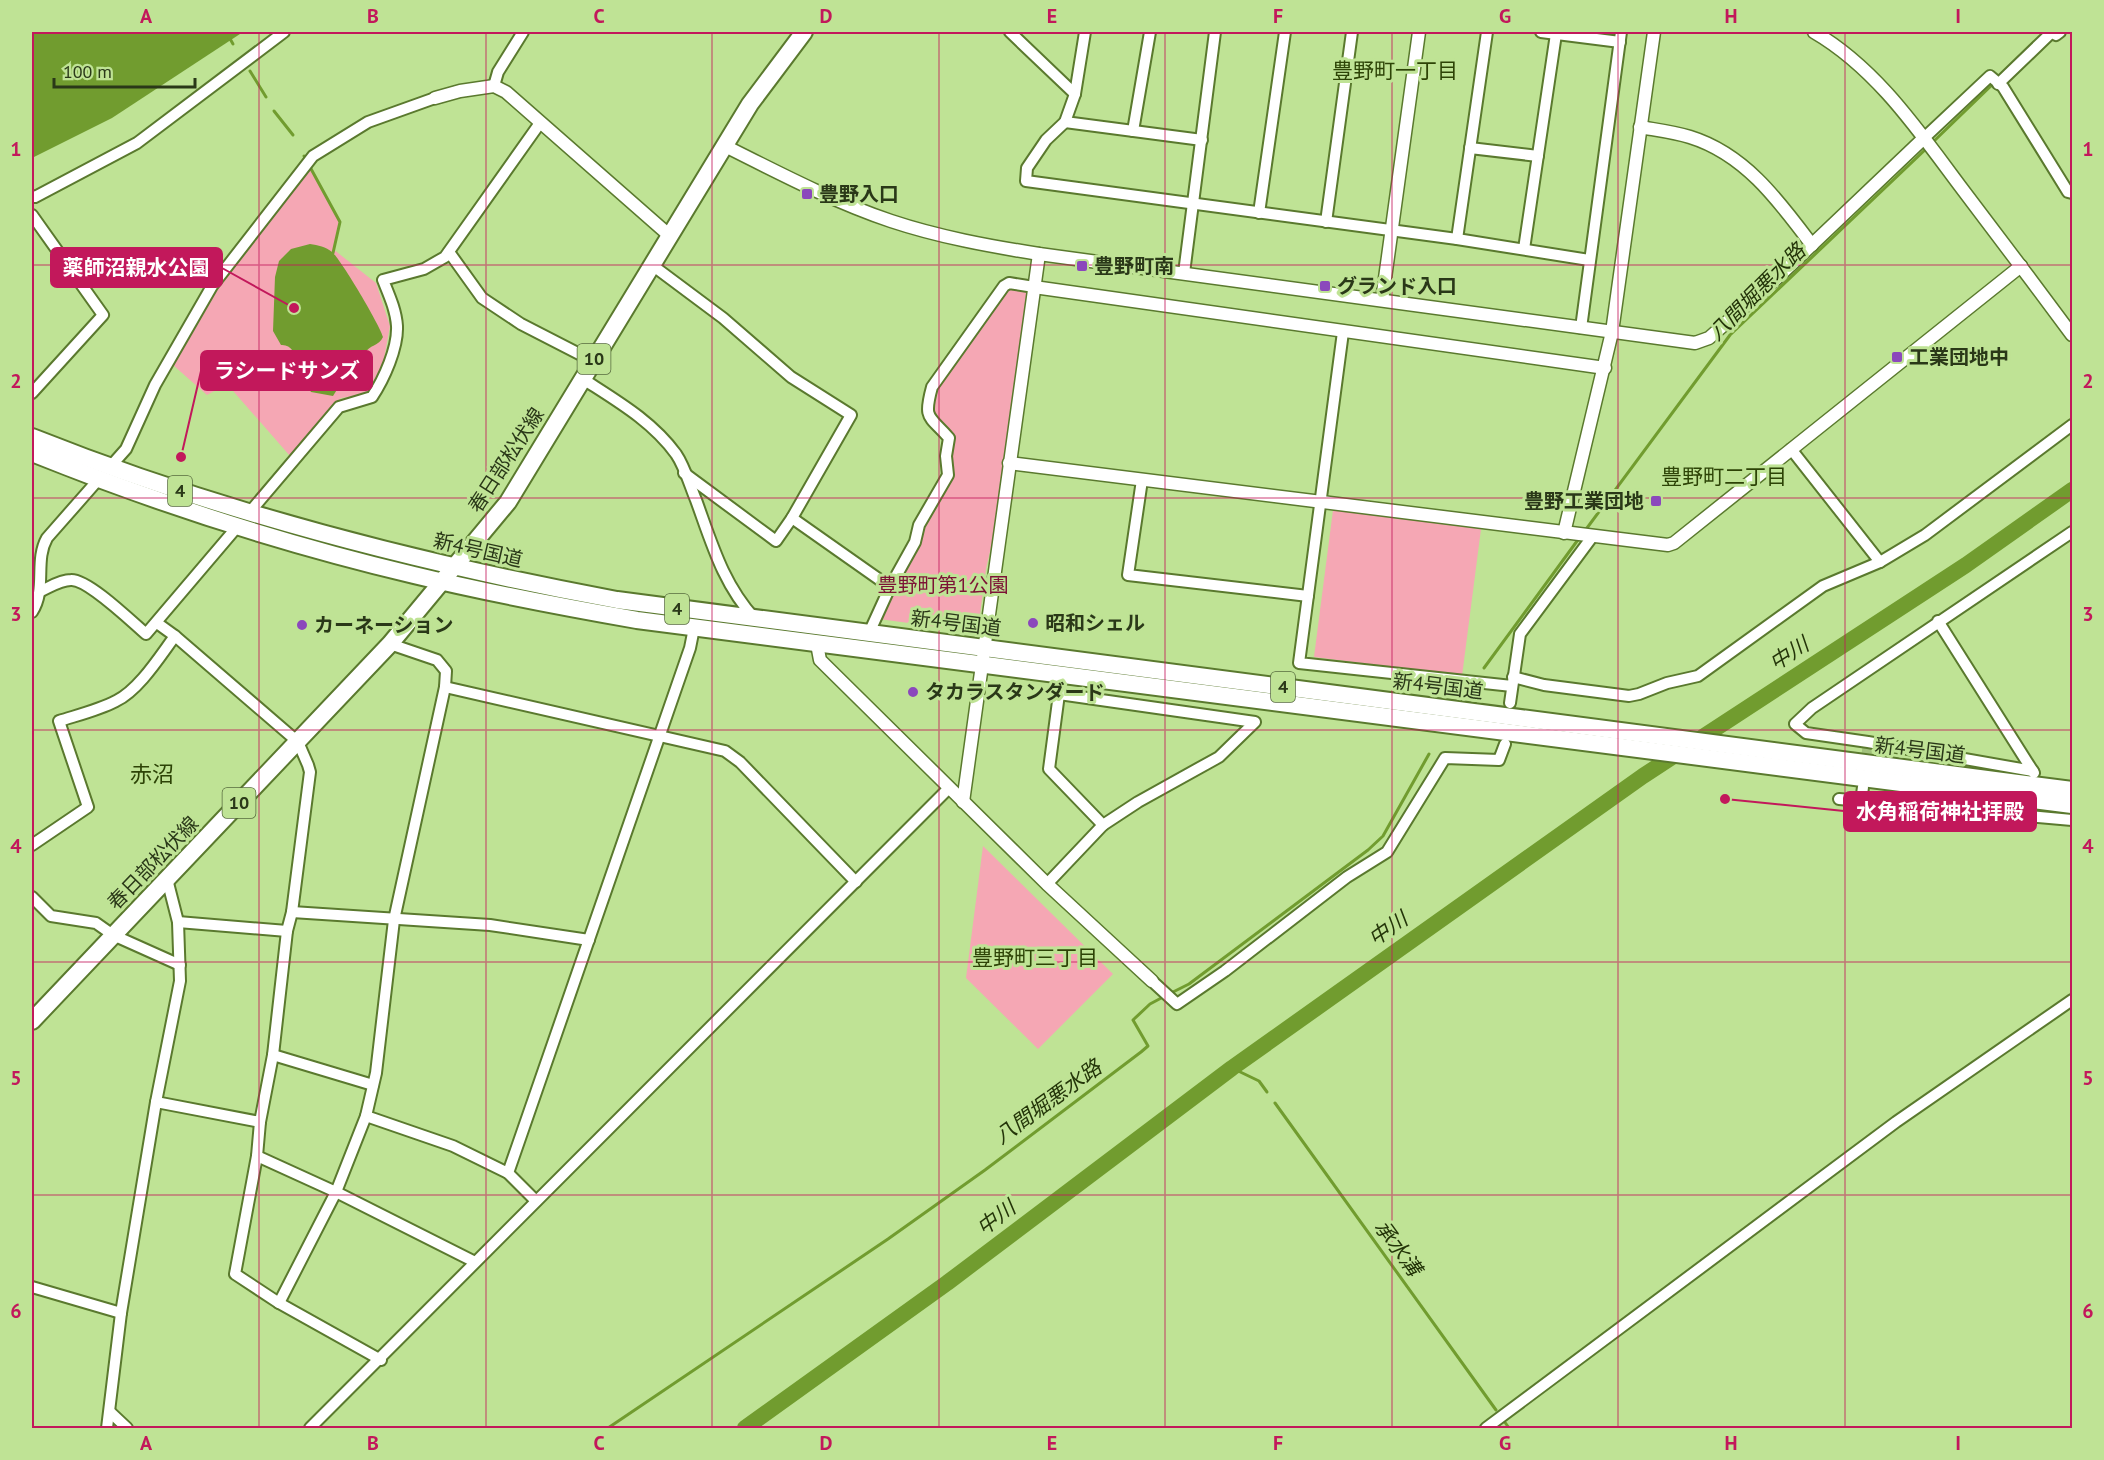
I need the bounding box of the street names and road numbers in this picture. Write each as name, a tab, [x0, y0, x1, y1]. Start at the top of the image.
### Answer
road number: 10	[578, 344, 610, 374]
street label: 春日部松伏線	[462, 403, 550, 517]
road number: 4	[168, 476, 192, 506]
street label: 新4号国道	[431, 527, 525, 573]
road number: 4	[665, 594, 689, 624]
street label: 新4号国道	[909, 605, 1003, 641]
street label: 新4号国道	[1391, 668, 1485, 704]
road number: 4	[1271, 672, 1295, 702]
street label: 新4号国道	[1873, 732, 1967, 768]
road number: 10	[222, 788, 256, 818]
street label: 春日部松伏線	[102, 811, 204, 915]

